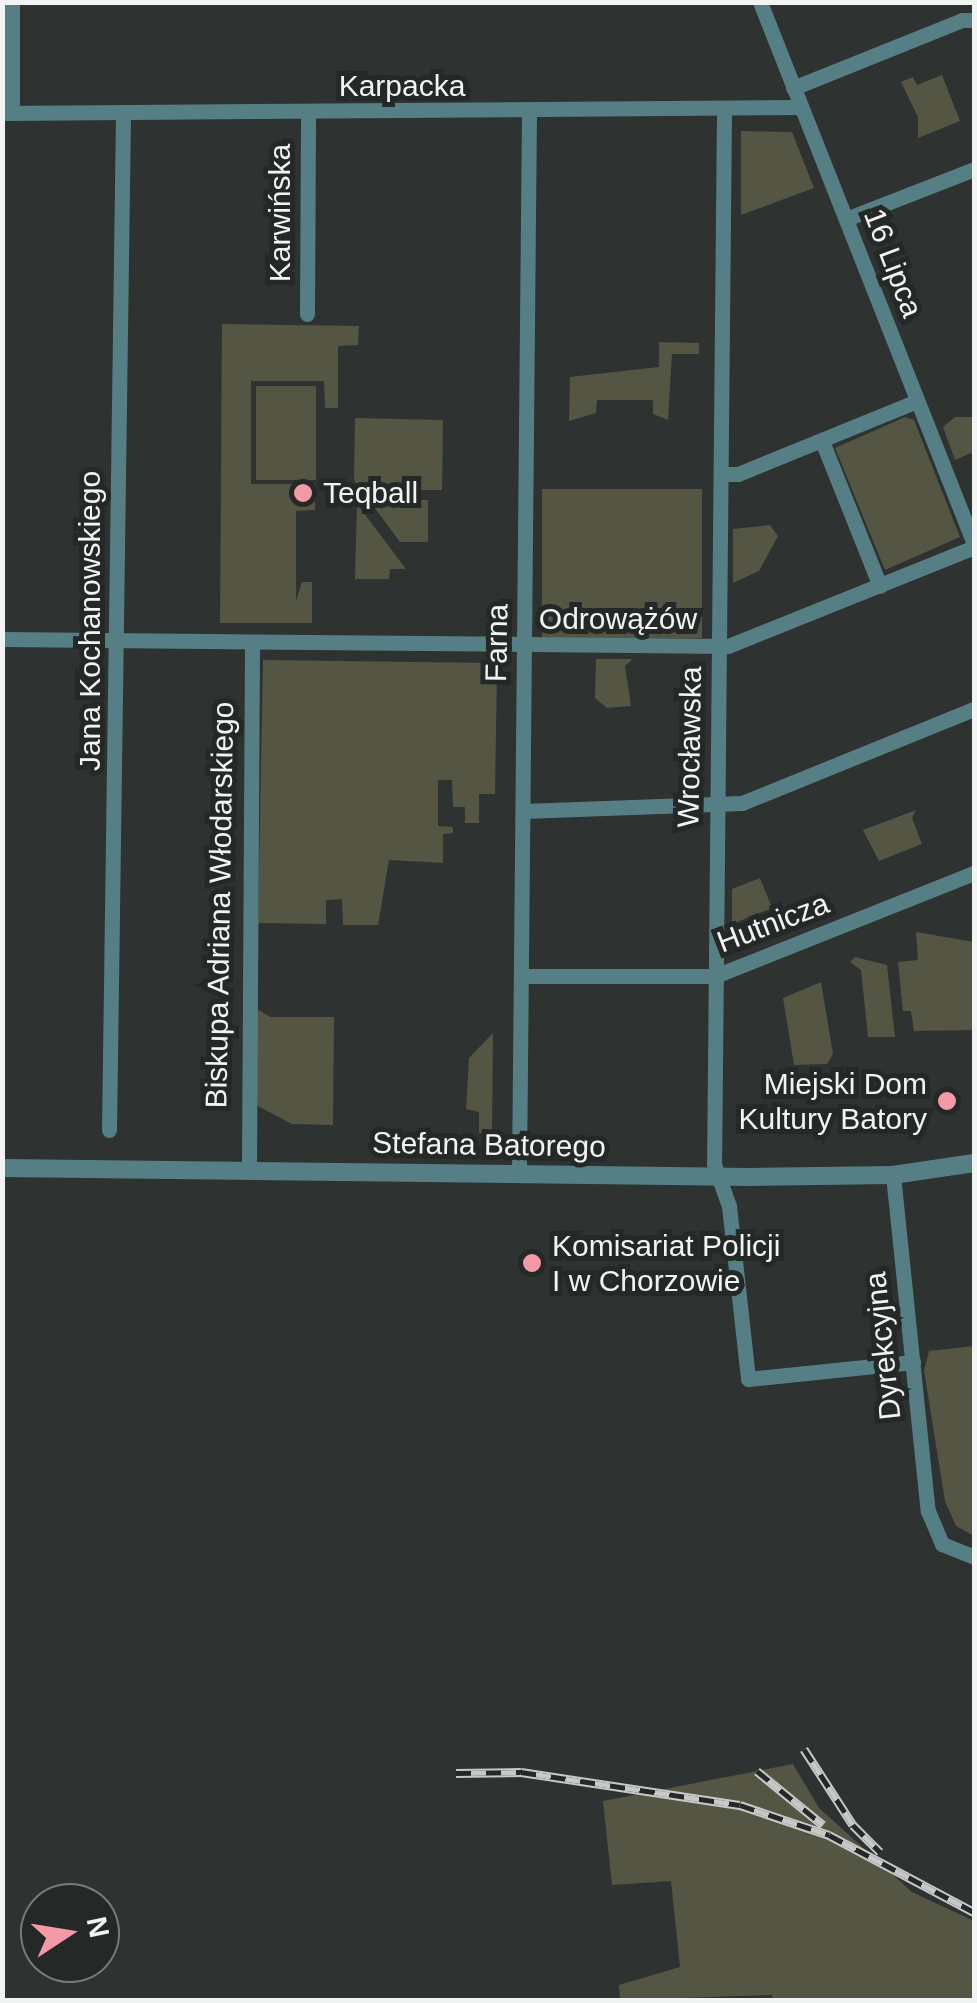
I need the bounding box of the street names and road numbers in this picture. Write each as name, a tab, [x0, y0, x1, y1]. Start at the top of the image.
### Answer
street label: Karpacka	[339, 68, 465, 104]
street label: Karwińska	[262, 144, 298, 282]
street label: 16 Lipca	[856, 204, 930, 322]
street label: Jana Kochanowskiego	[72, 471, 108, 771]
street label: Odrowążów	[539, 601, 697, 637]
street label: Farna	[478, 604, 516, 682]
street label: Wrocławska	[671, 666, 709, 828]
street label: Biskupa Adriana Włodarskiego	[198, 700, 242, 1110]
street label: Hutnicza	[712, 885, 834, 961]
street label: Stefana Batorego	[372, 1125, 606, 1165]
street label: Dyrekcyjna	[857, 1270, 909, 1422]

